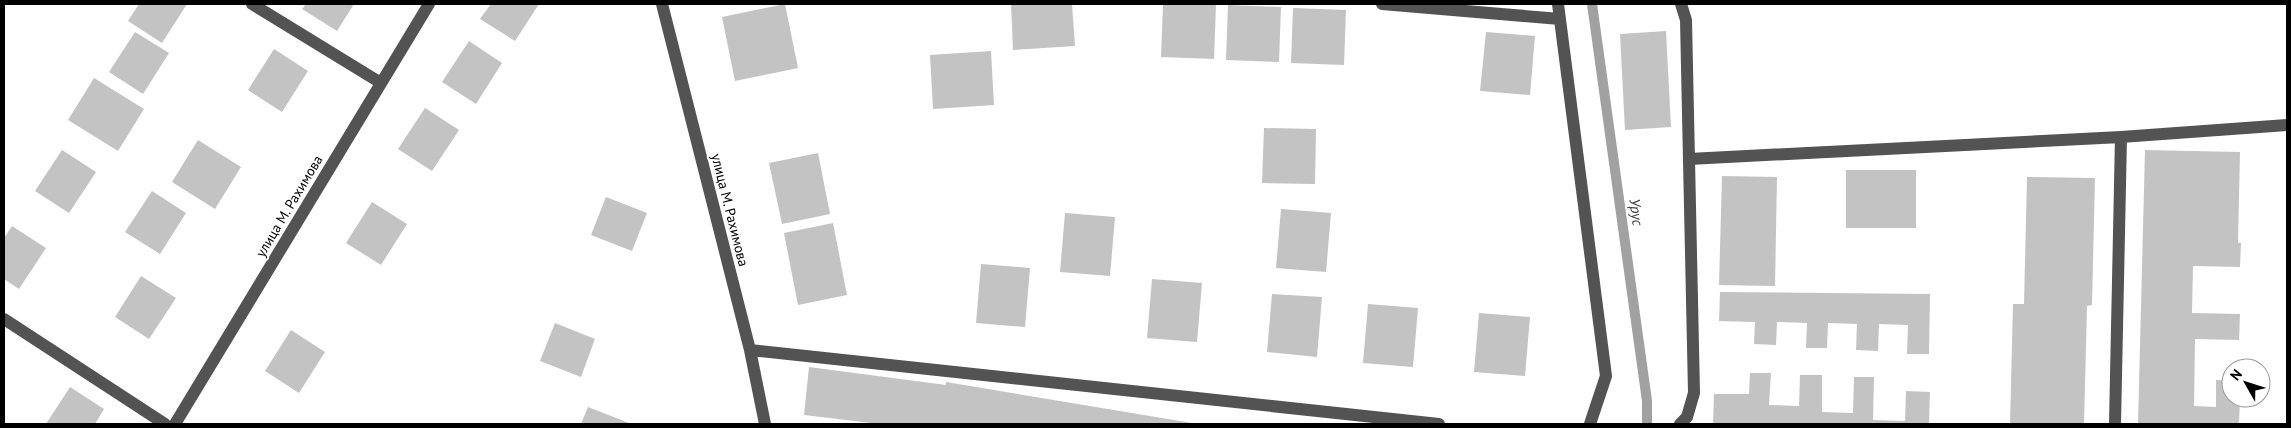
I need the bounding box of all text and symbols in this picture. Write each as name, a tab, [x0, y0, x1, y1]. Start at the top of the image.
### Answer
street label: улица М. Рахимова	[251, 152, 327, 260]
street label: улица М. Рахимова	[707, 152, 753, 268]
water label: Урус	[1625, 197, 1648, 228]
north arrow	[2221, 358, 2271, 408]
text: N	[2226, 366, 2246, 384]

